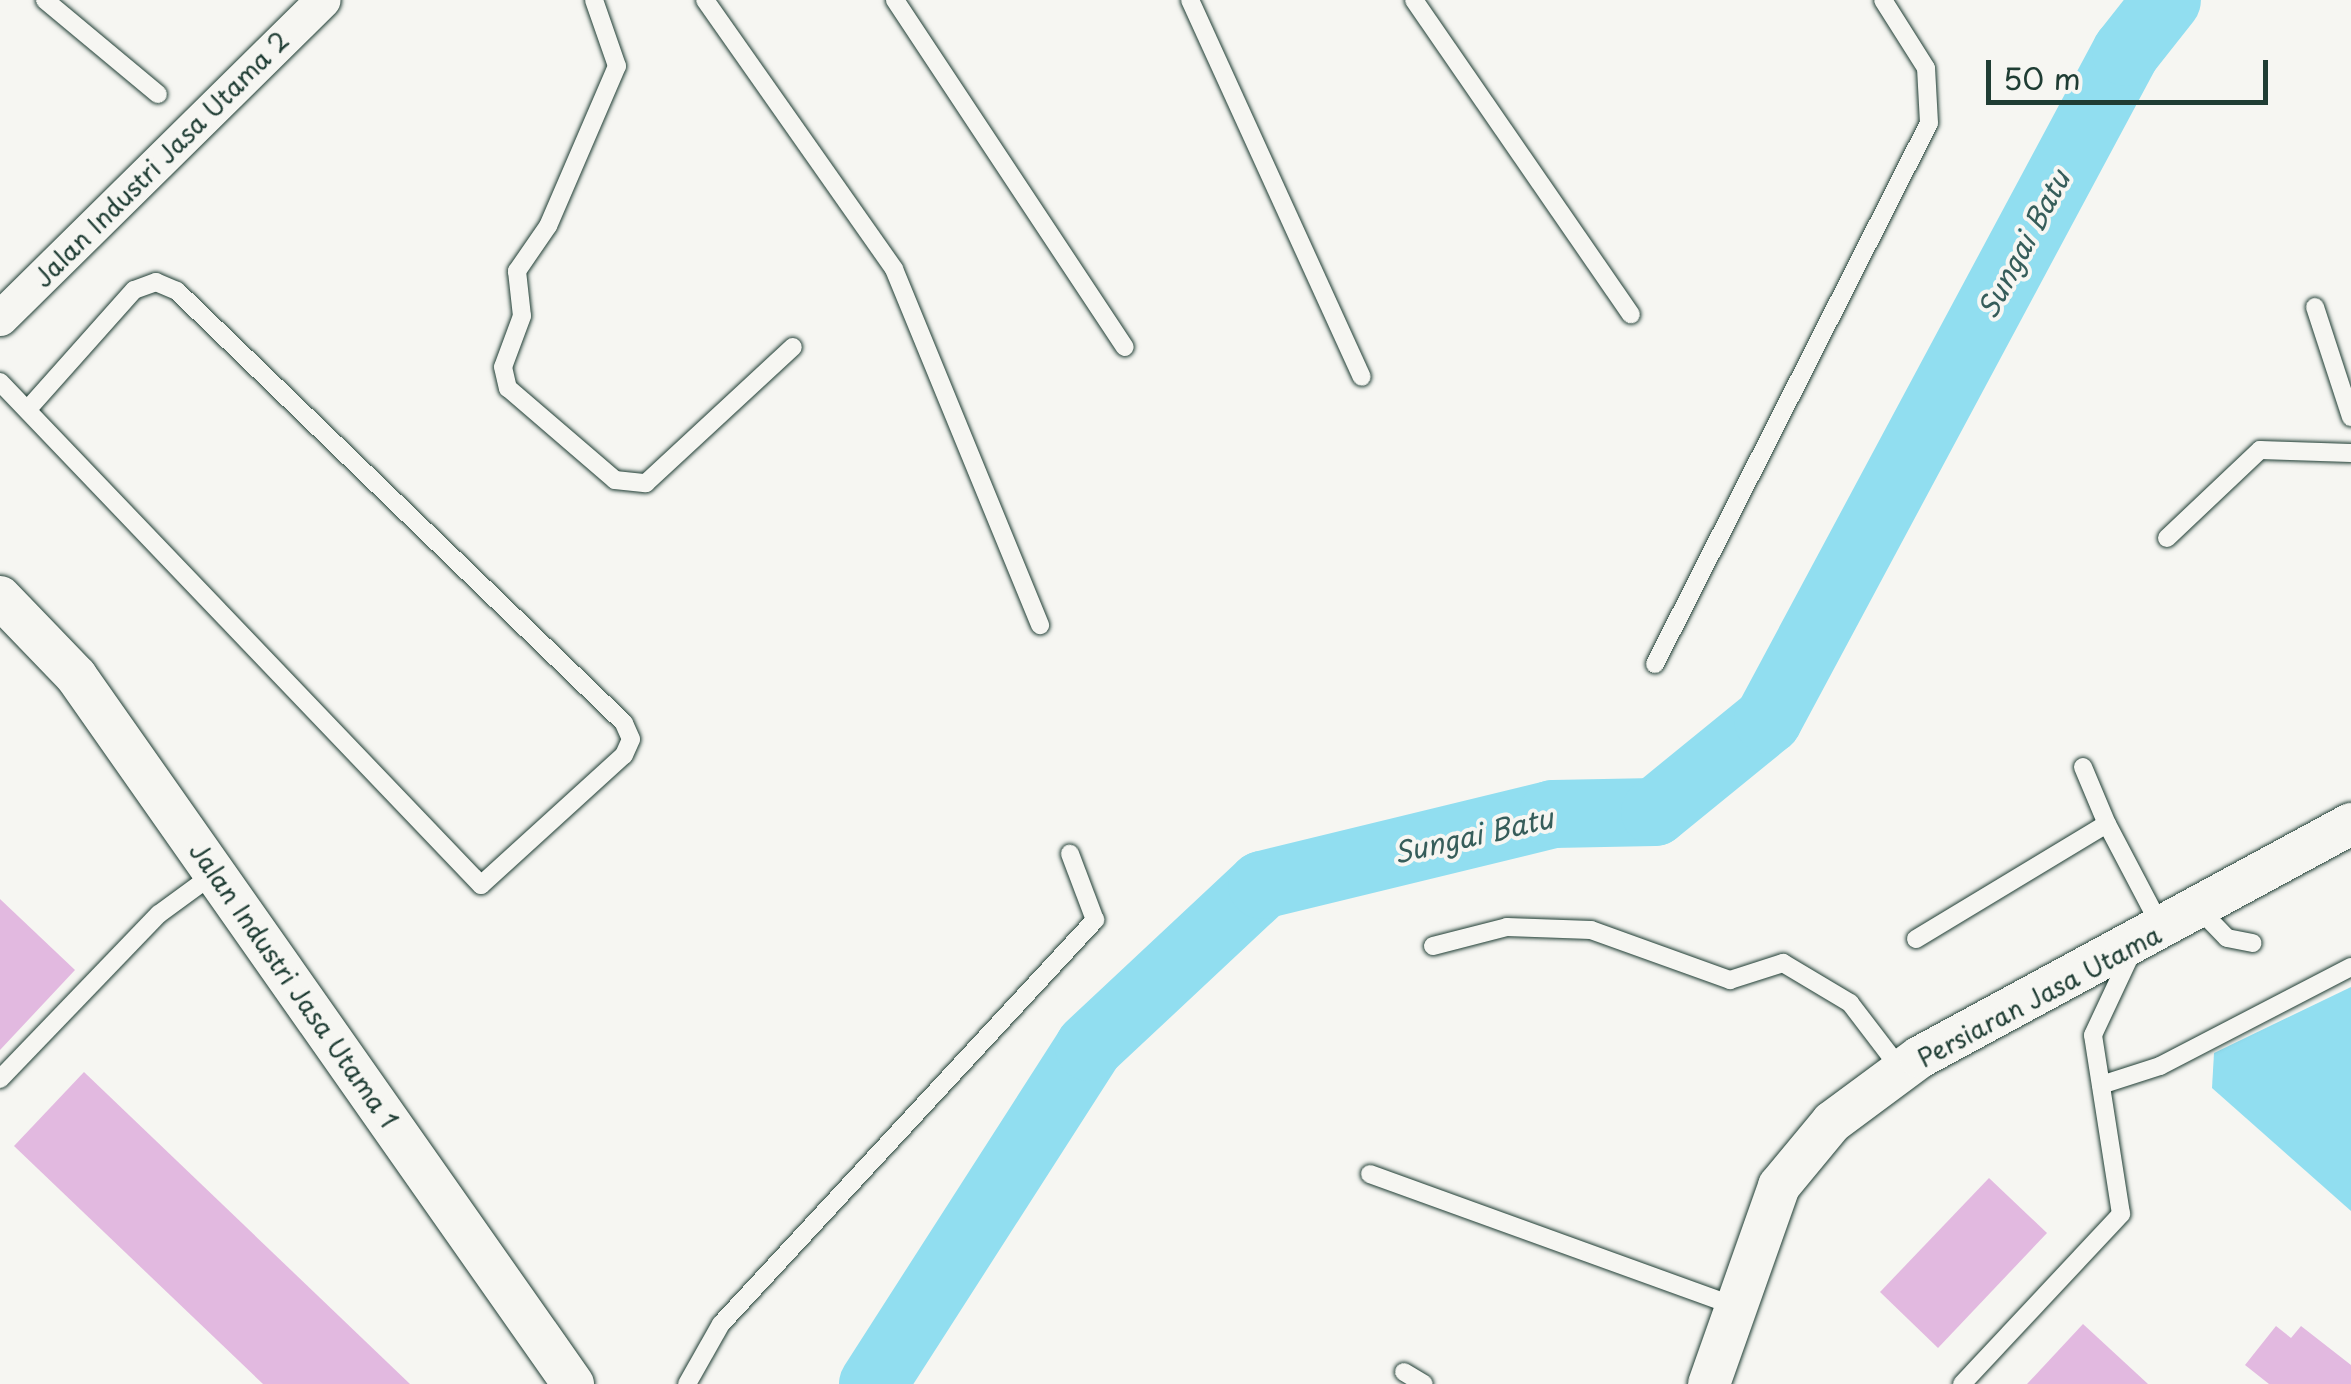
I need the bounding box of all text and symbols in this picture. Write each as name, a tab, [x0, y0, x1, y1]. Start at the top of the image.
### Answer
street label: Jalan Industri Jasa Utama 2	[27, 25, 295, 293]
scale bar	[1991, 40, 2274, 102]
text: 50 m	[2003, 55, 2081, 100]
water label: Sungai Batu	[1969, 163, 2077, 325]
water label: Sungai Batu	[1389, 800, 1557, 870]
street label: Jalan Industri Jasa Utama 1	[183, 836, 405, 1134]
street label: Persiaran Jasa Utama	[1912, 919, 2166, 1073]

